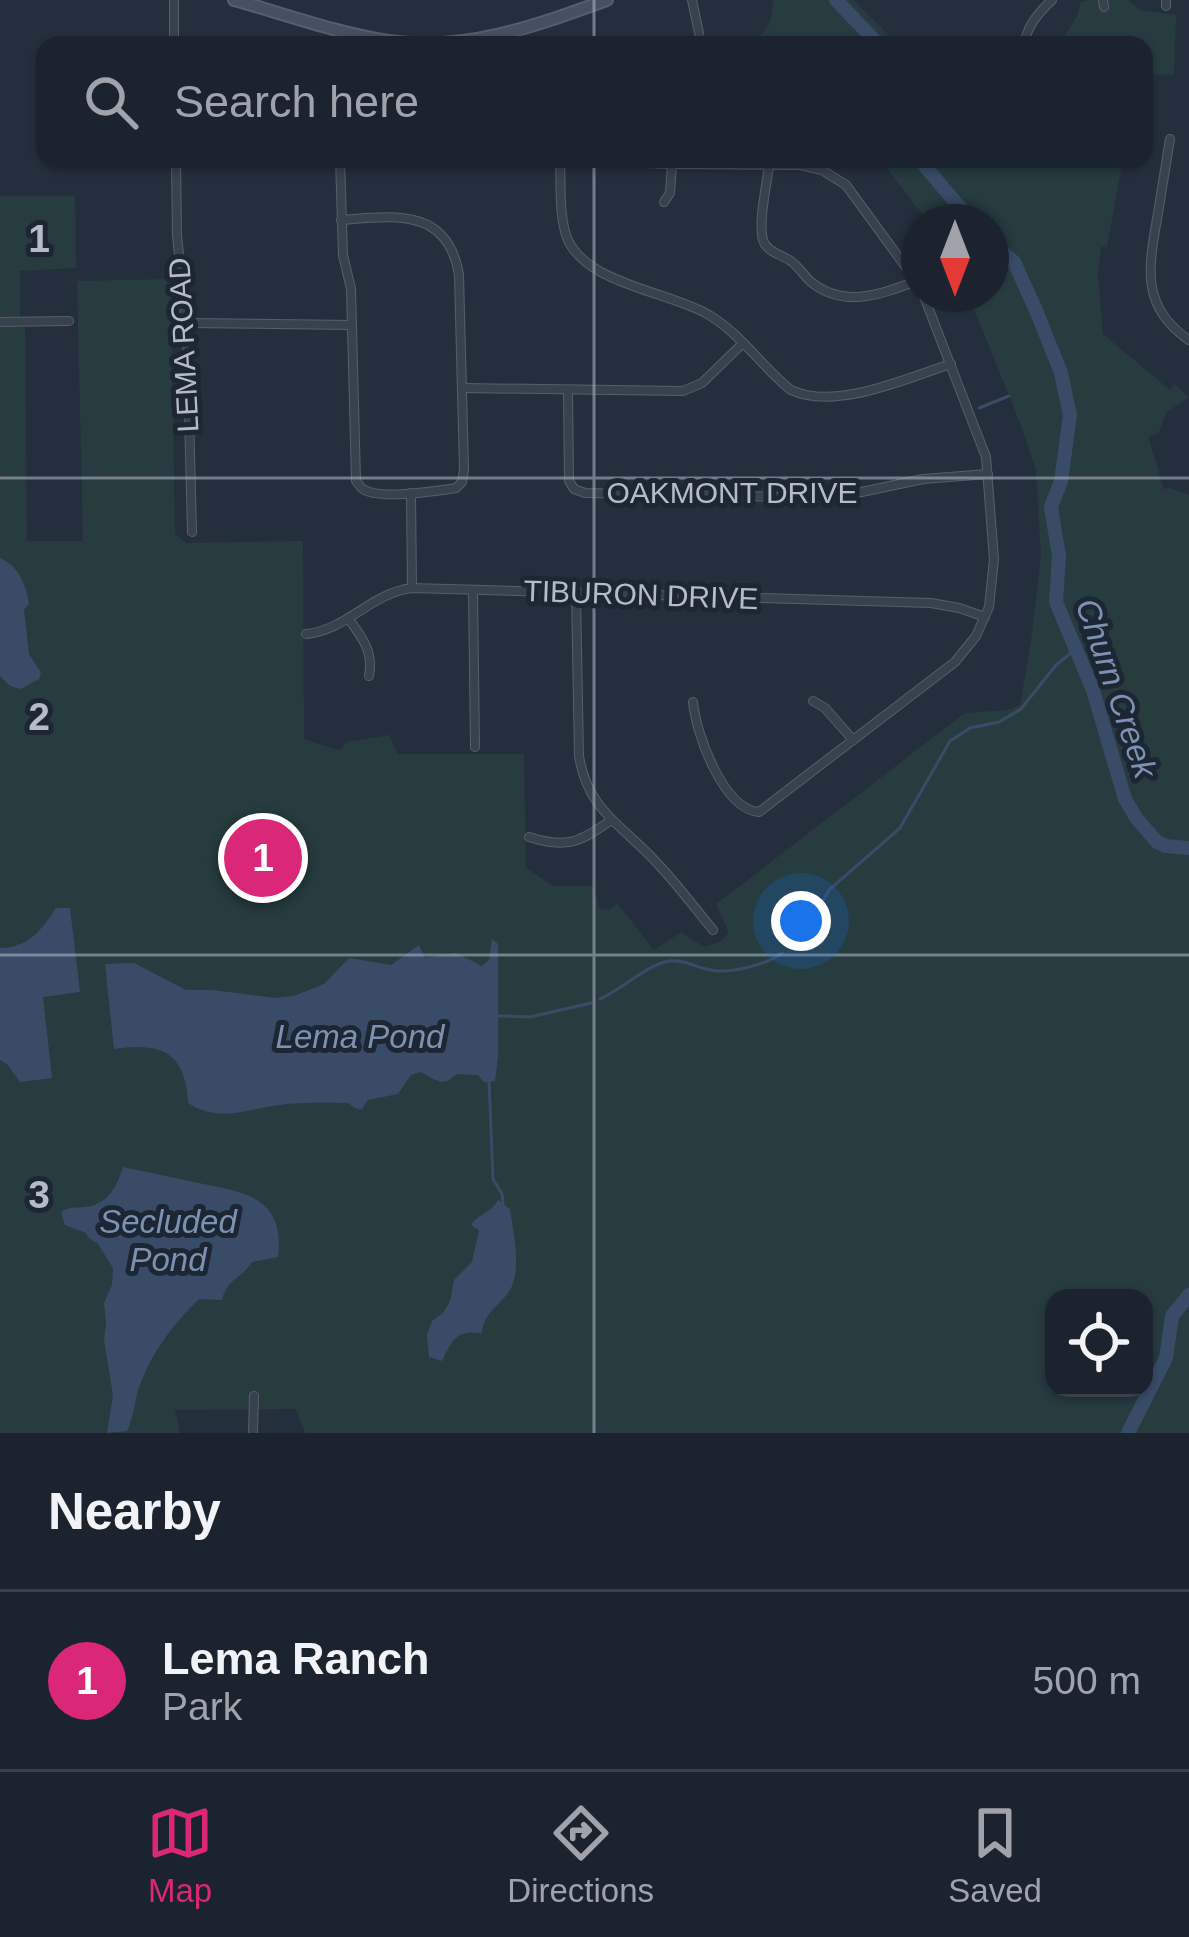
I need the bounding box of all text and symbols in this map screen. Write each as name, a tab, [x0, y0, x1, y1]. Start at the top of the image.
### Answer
search box	[36, 36, 1153, 168]
icon: search	[78, 69, 144, 135]
text: Search here	[174, 76, 419, 127]
north arrow	[901, 204, 1009, 312]
text: 1	[28, 217, 50, 260]
street label: LEMA ROAD	[162, 257, 205, 433]
street label: OAKMONT DRIVE	[606, 476, 858, 509]
street label: TIBURON DRIVE	[523, 574, 759, 615]
water label: Churn Creek	[1069, 594, 1165, 784]
text: 2	[28, 695, 50, 738]
pin: 1	[224, 813, 302, 903]
your location	[771, 891, 831, 951]
water label: Lema Pond	[276, 1018, 446, 1055]
text: 3	[28, 1173, 50, 1216]
water label: Secluded Pond	[99, 1203, 238, 1278]
map controls	[1045, 1289, 1153, 1397]
button: locate	[1045, 1289, 1153, 1397]
text: Nearby	[48, 1483, 221, 1540]
text: Lema Ranch	[162, 1633, 430, 1684]
text: 1	[76, 1659, 98, 1702]
text: 500 m	[1033, 1659, 1141, 1702]
text: Park	[162, 1685, 242, 1728]
tab: Map	[147, 1800, 213, 1910]
tab: Directions	[507, 1800, 654, 1910]
tab: Saved	[948, 1800, 1042, 1910]

